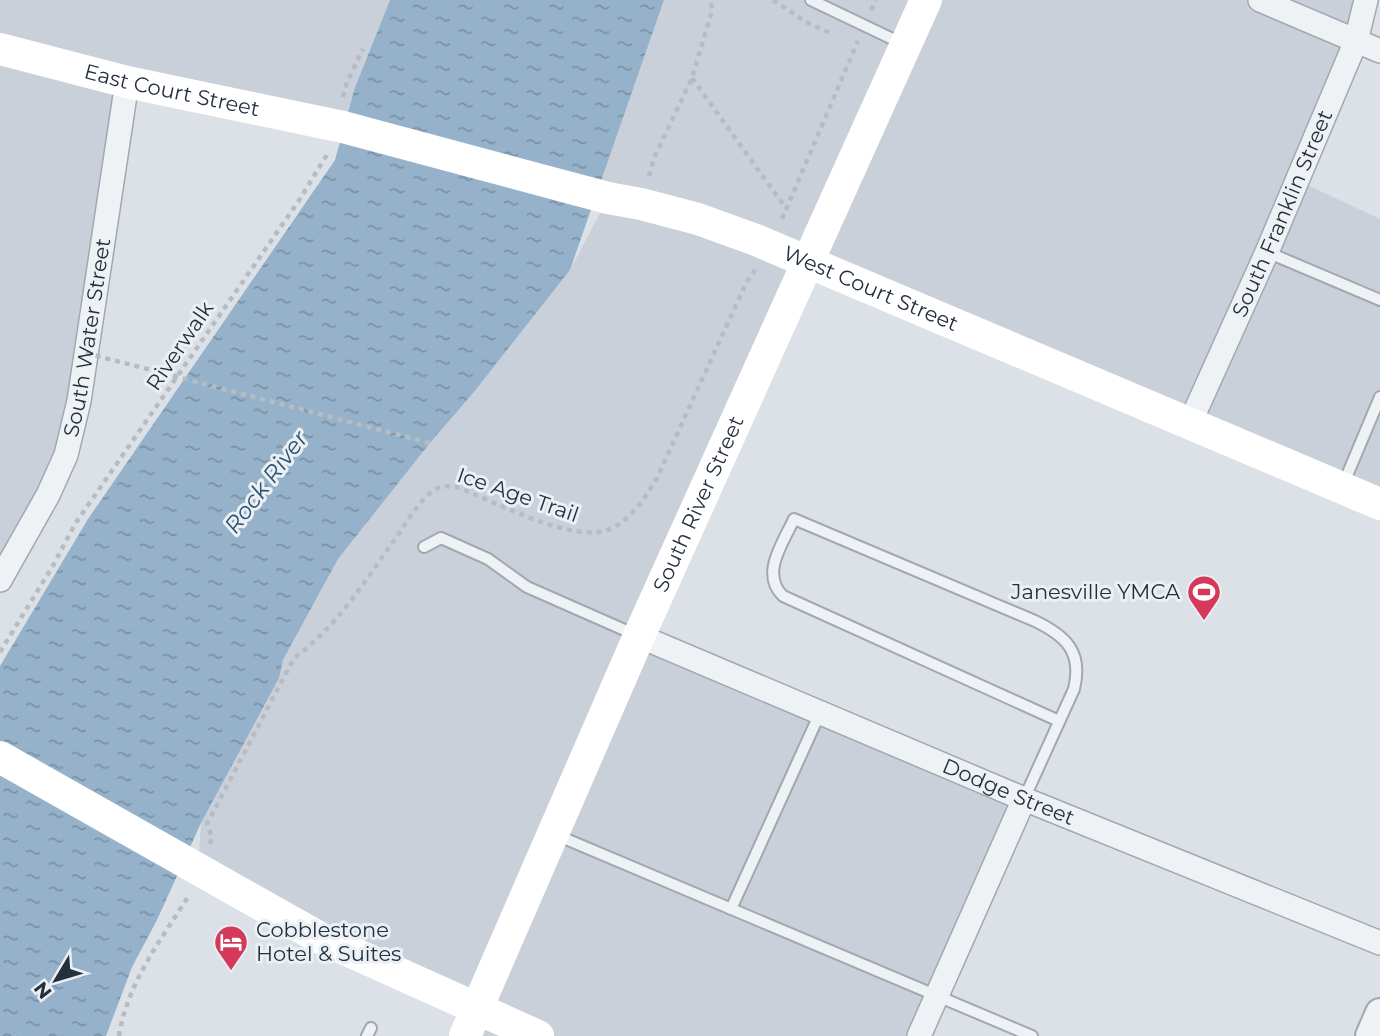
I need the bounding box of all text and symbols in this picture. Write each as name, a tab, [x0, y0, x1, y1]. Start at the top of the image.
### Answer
street label: East Court Street	[82, 58, 262, 121]
street label: South Franklin Street	[1226, 106, 1337, 321]
street label: South Water Street	[58, 236, 115, 439]
street label: West Court Street	[780, 240, 962, 336]
street label: Riverwalk	[141, 296, 219, 395]
street label: South River Street	[648, 412, 749, 596]
water label: Rock River	[218, 424, 314, 539]
street label: Ice Age Trail	[454, 462, 582, 527]
sports icon: Janesville YMCA	[1185, 573, 1223, 622]
place label: Janesville YMCA	[1010, 579, 1181, 604]
street label: Dodge Street	[939, 753, 1078, 830]
place label: Cobblestone Hotel & Suites	[256, 917, 401, 966]
hotel icon: Cobblestone Hotel & Suites	[212, 923, 250, 972]
north arrow	[21, 945, 91, 1015]
text: N	[29, 977, 57, 1003]

